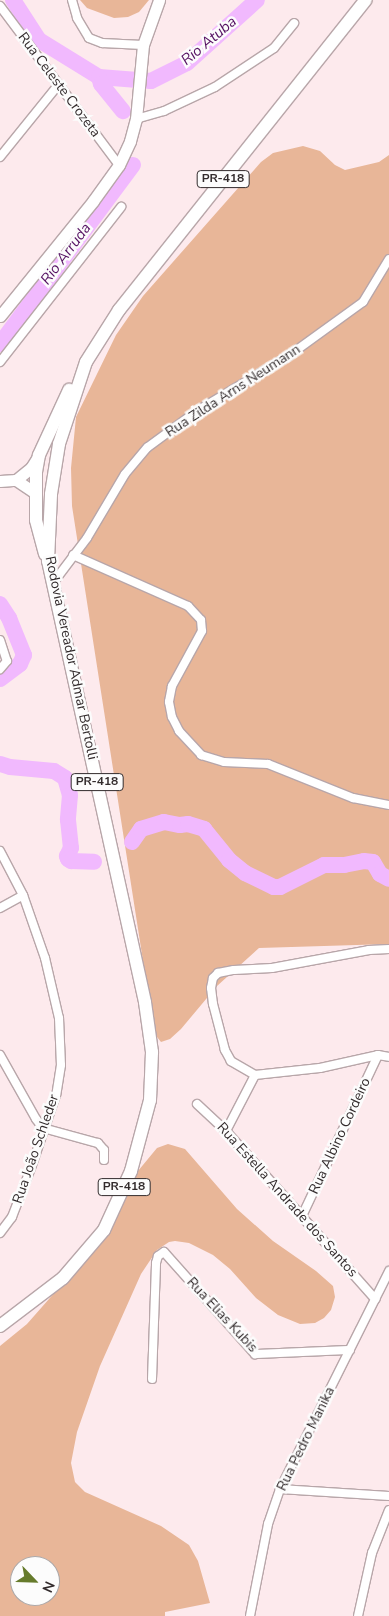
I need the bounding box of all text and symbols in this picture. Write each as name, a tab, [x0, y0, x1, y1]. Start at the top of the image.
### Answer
water label: Rio Atuba	[178, 13, 240, 69]
street label: Rua Celeste Crozeta	[14, 29, 104, 141]
road number: PR-418	[196, 170, 250, 188]
water label: Rio Arruda	[37, 220, 95, 288]
street label: Rua Zilda Arns Neumann	[162, 341, 304, 441]
street label: Rodovia Vereador Admar Bertolli	[41, 555, 101, 761]
road number: PR-418	[70, 772, 124, 792]
street label: Rua Albino Cordeiro	[306, 1075, 374, 1197]
street label: Rua João Schleder	[9, 1092, 63, 1206]
street label: Rua Estella Andrade dos Santos	[213, 1119, 361, 1281]
road number: PR-418	[96, 1178, 152, 1196]
street label: Rua Elias Kubis	[183, 1274, 261, 1356]
street label: Rua Pedro Manika	[274, 1384, 338, 1494]
north arrow	[10, 1556, 60, 1606]
text: N	[37, 1578, 59, 1596]

